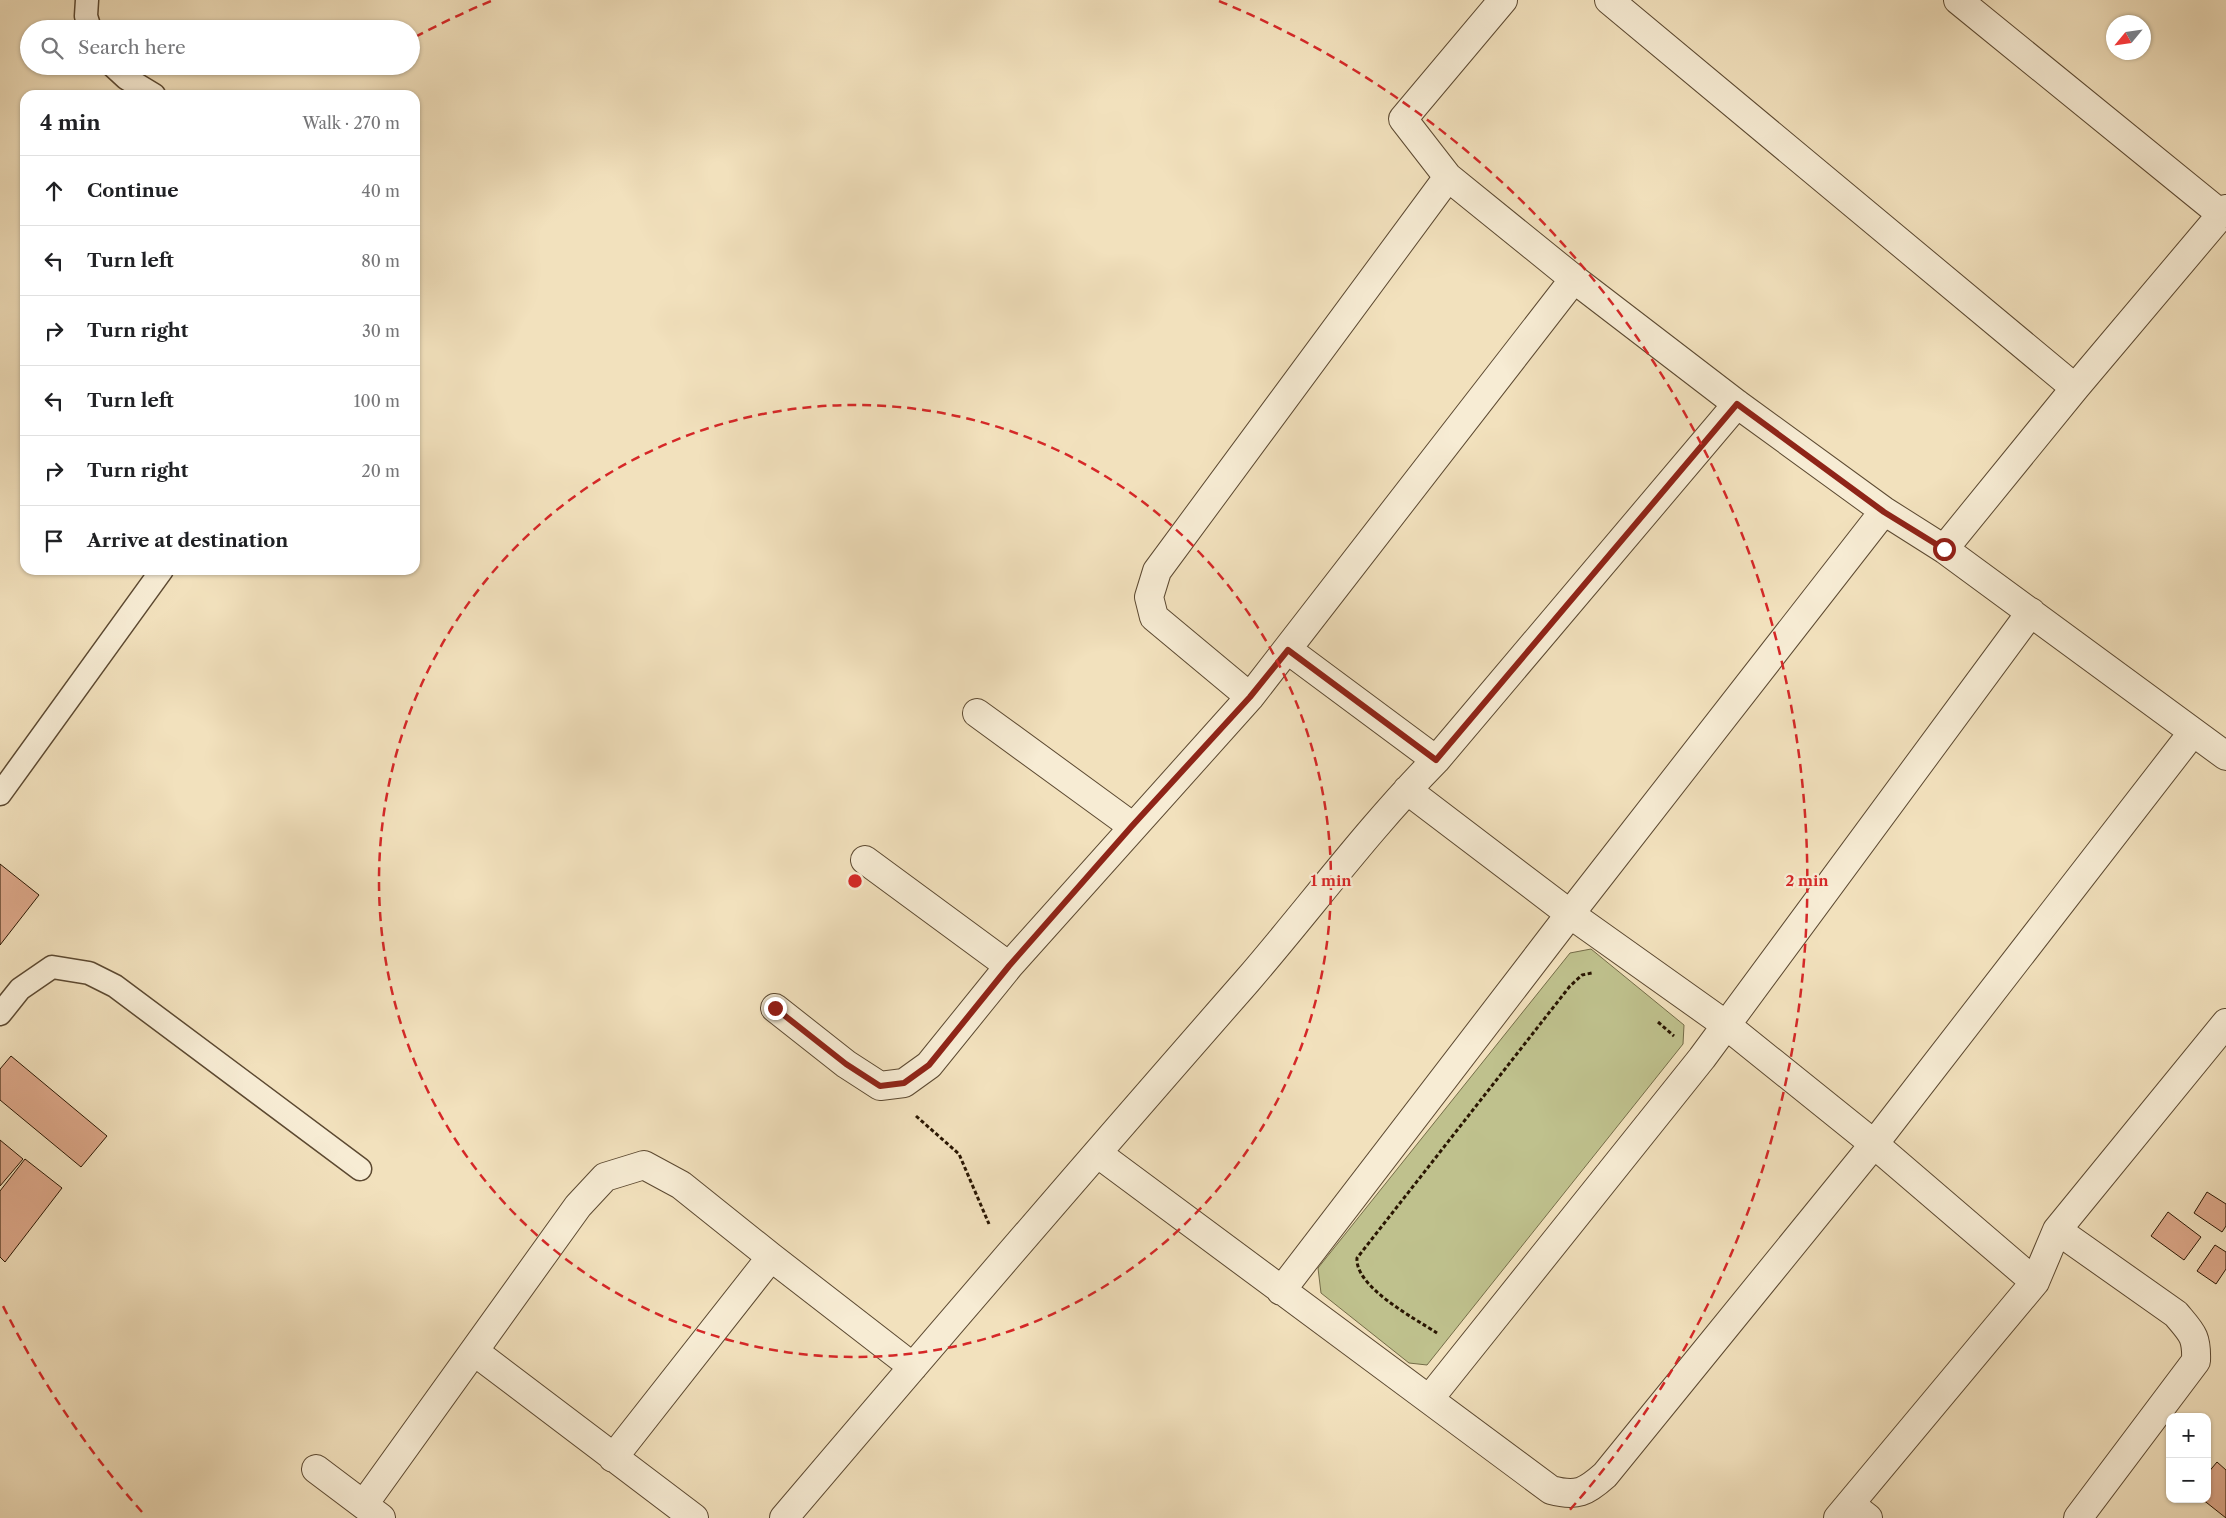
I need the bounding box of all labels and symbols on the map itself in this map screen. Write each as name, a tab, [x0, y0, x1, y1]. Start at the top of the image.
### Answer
north arrow	[2106, 15, 2151, 60]
route start	[1933, 538, 1956, 561]
text: 1 min	[1310, 871, 1352, 890]
text: 2 min	[1785, 871, 1829, 890]
centre of rings	[846, 872, 864, 890]
route end	[764, 997, 787, 1020]

